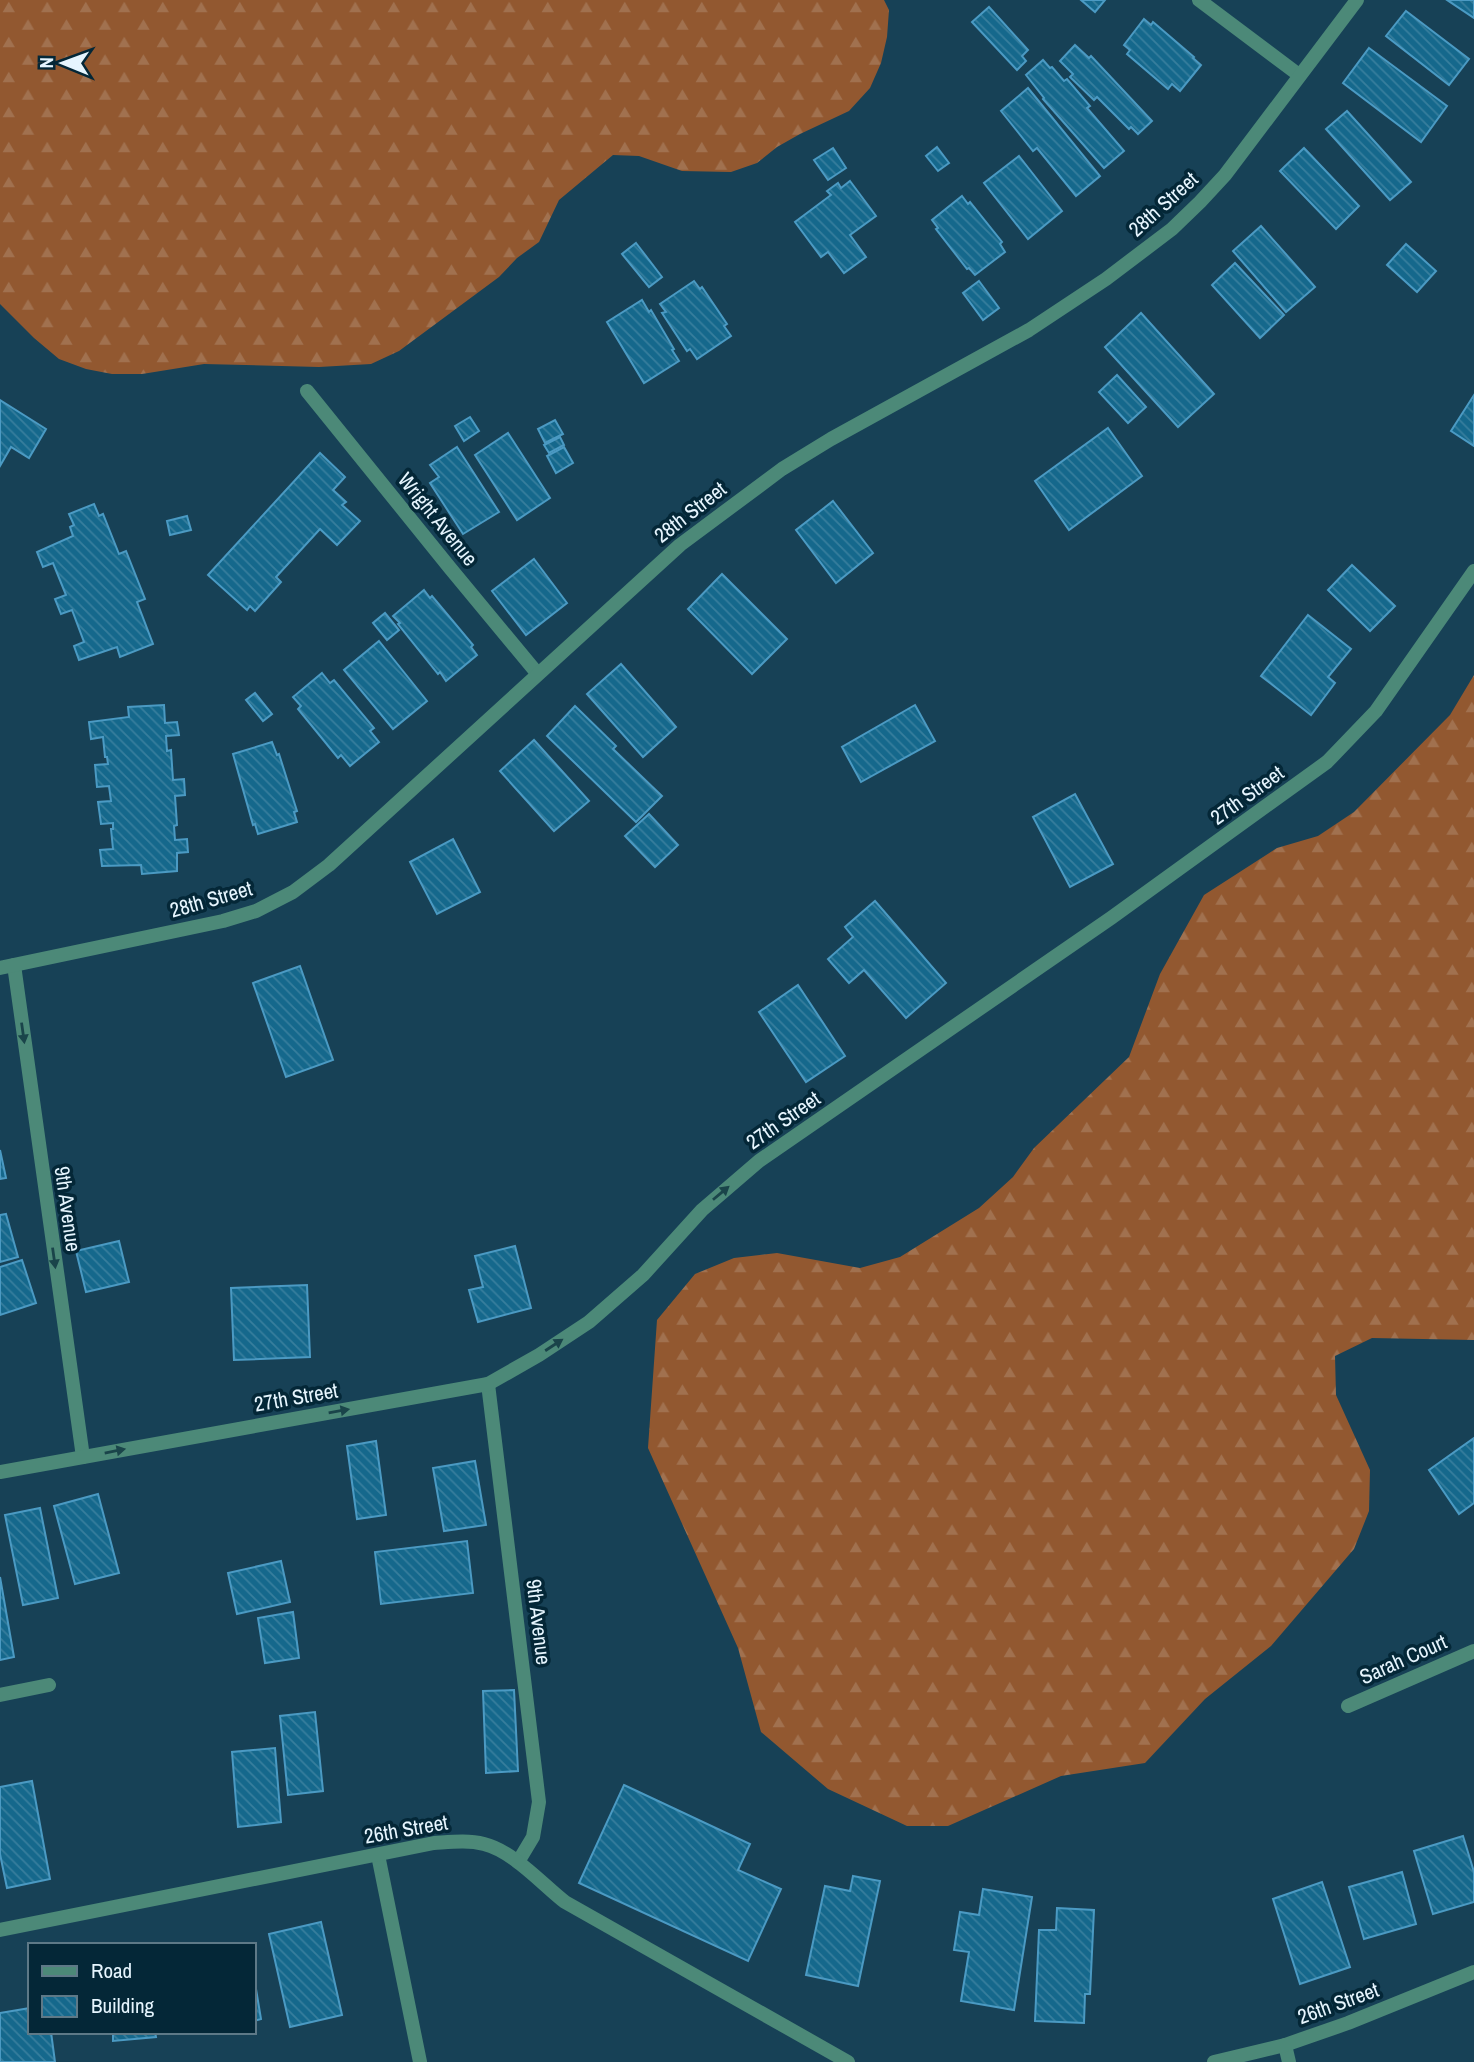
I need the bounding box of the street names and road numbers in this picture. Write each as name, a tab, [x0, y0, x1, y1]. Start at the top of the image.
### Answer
street label: 28th Street	[1122, 165, 1204, 243]
street label: Wright Avenue	[391, 466, 485, 572]
street label: 28th Street	[648, 475, 732, 549]
street label: 27th Street	[1204, 758, 1290, 831]
street label: 28th Street	[167, 873, 256, 925]
street label: 27th Street	[740, 1084, 826, 1156]
street label: 9th Avenue	[48, 1164, 88, 1254]
street label: 27th Street	[252, 1375, 340, 1419]
street label: 9th Avenue	[519, 1578, 559, 1666]
street label: Sarah Court	[1355, 1627, 1451, 1691]
street label: 26th Street	[362, 1807, 450, 1851]
street label: 26th Street	[1293, 1975, 1383, 2031]

